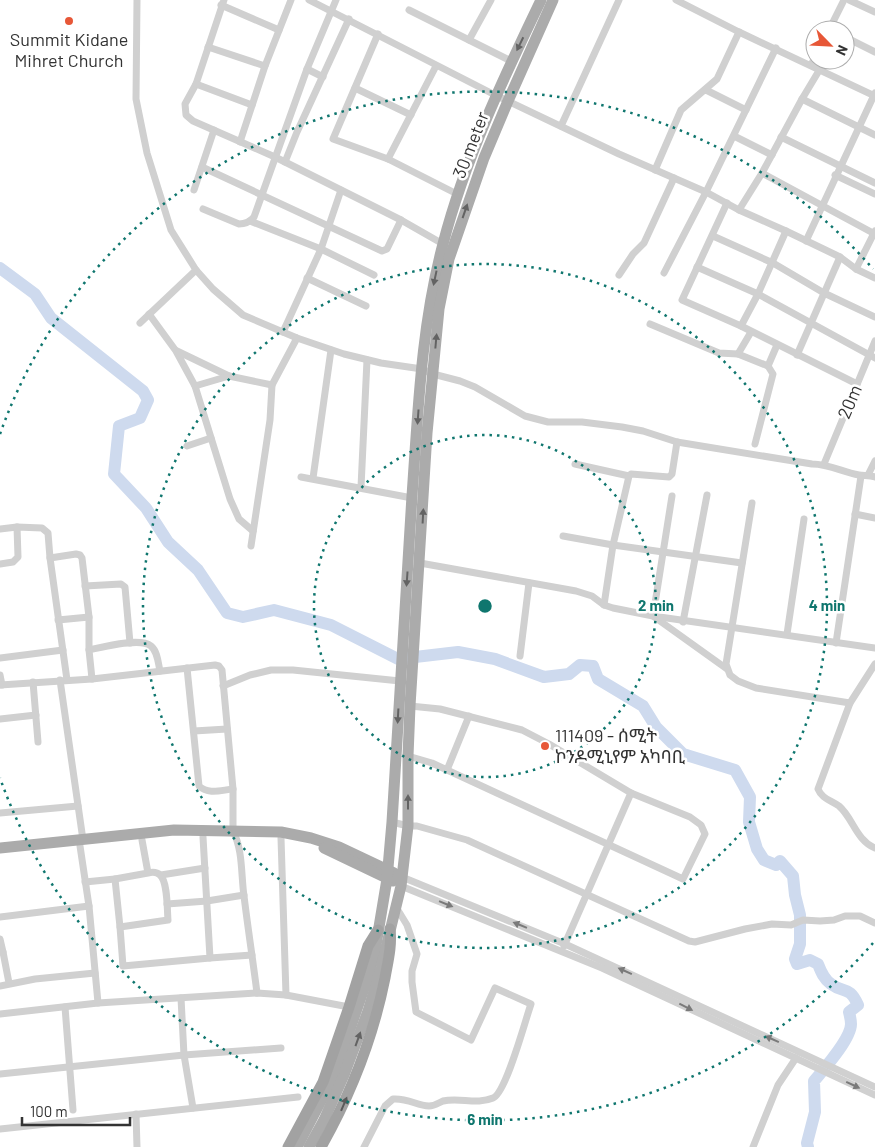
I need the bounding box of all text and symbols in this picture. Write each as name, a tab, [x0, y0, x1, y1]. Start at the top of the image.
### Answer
marker: Summit Kidane Mihret Church	[63, 15, 75, 27]
north arrow	[805, 20, 855, 70]
place label: Summit Kidane Mihret Church	[10, 28, 128, 71]
one-way arrow	[515, 37, 523, 51]
text: N	[833, 43, 852, 58]
street label: 30 meter	[447, 108, 493, 181]
one-way arrow	[462, 204, 470, 219]
one-way arrow	[431, 271, 439, 286]
one-way arrow	[432, 333, 440, 349]
street label: 20m	[832, 381, 866, 422]
one-way arrow	[413, 409, 421, 425]
one-way arrow	[419, 508, 427, 524]
one-way arrow	[403, 572, 411, 588]
text: 2 min	[638, 596, 674, 614]
text: 4 min	[809, 596, 845, 614]
centre of rings	[476, 597, 494, 615]
one-way arrow	[394, 708, 402, 724]
place label: 111409 - ሰሚት ኮንዶሚኒየም አካባቢ	[555, 724, 686, 767]
marker: 111409 - ሰሚት ኮንዶሚኒየም አካባቢ	[539, 740, 551, 752]
one-way arrow	[404, 794, 412, 810]
one-way arrow	[439, 900, 453, 908]
one-way arrow	[513, 921, 527, 929]
one-way arrow	[618, 966, 632, 974]
one-way arrow	[679, 1004, 693, 1012]
one-way arrow	[354, 1031, 362, 1046]
one-way arrow	[765, 1035, 779, 1043]
one-way arrow	[846, 1081, 860, 1089]
scale bar	[22, 1094, 130, 1126]
one-way arrow	[341, 1097, 349, 1111]
text: 100 m	[30, 1102, 68, 1120]
text: 6 min	[467, 1110, 503, 1128]

